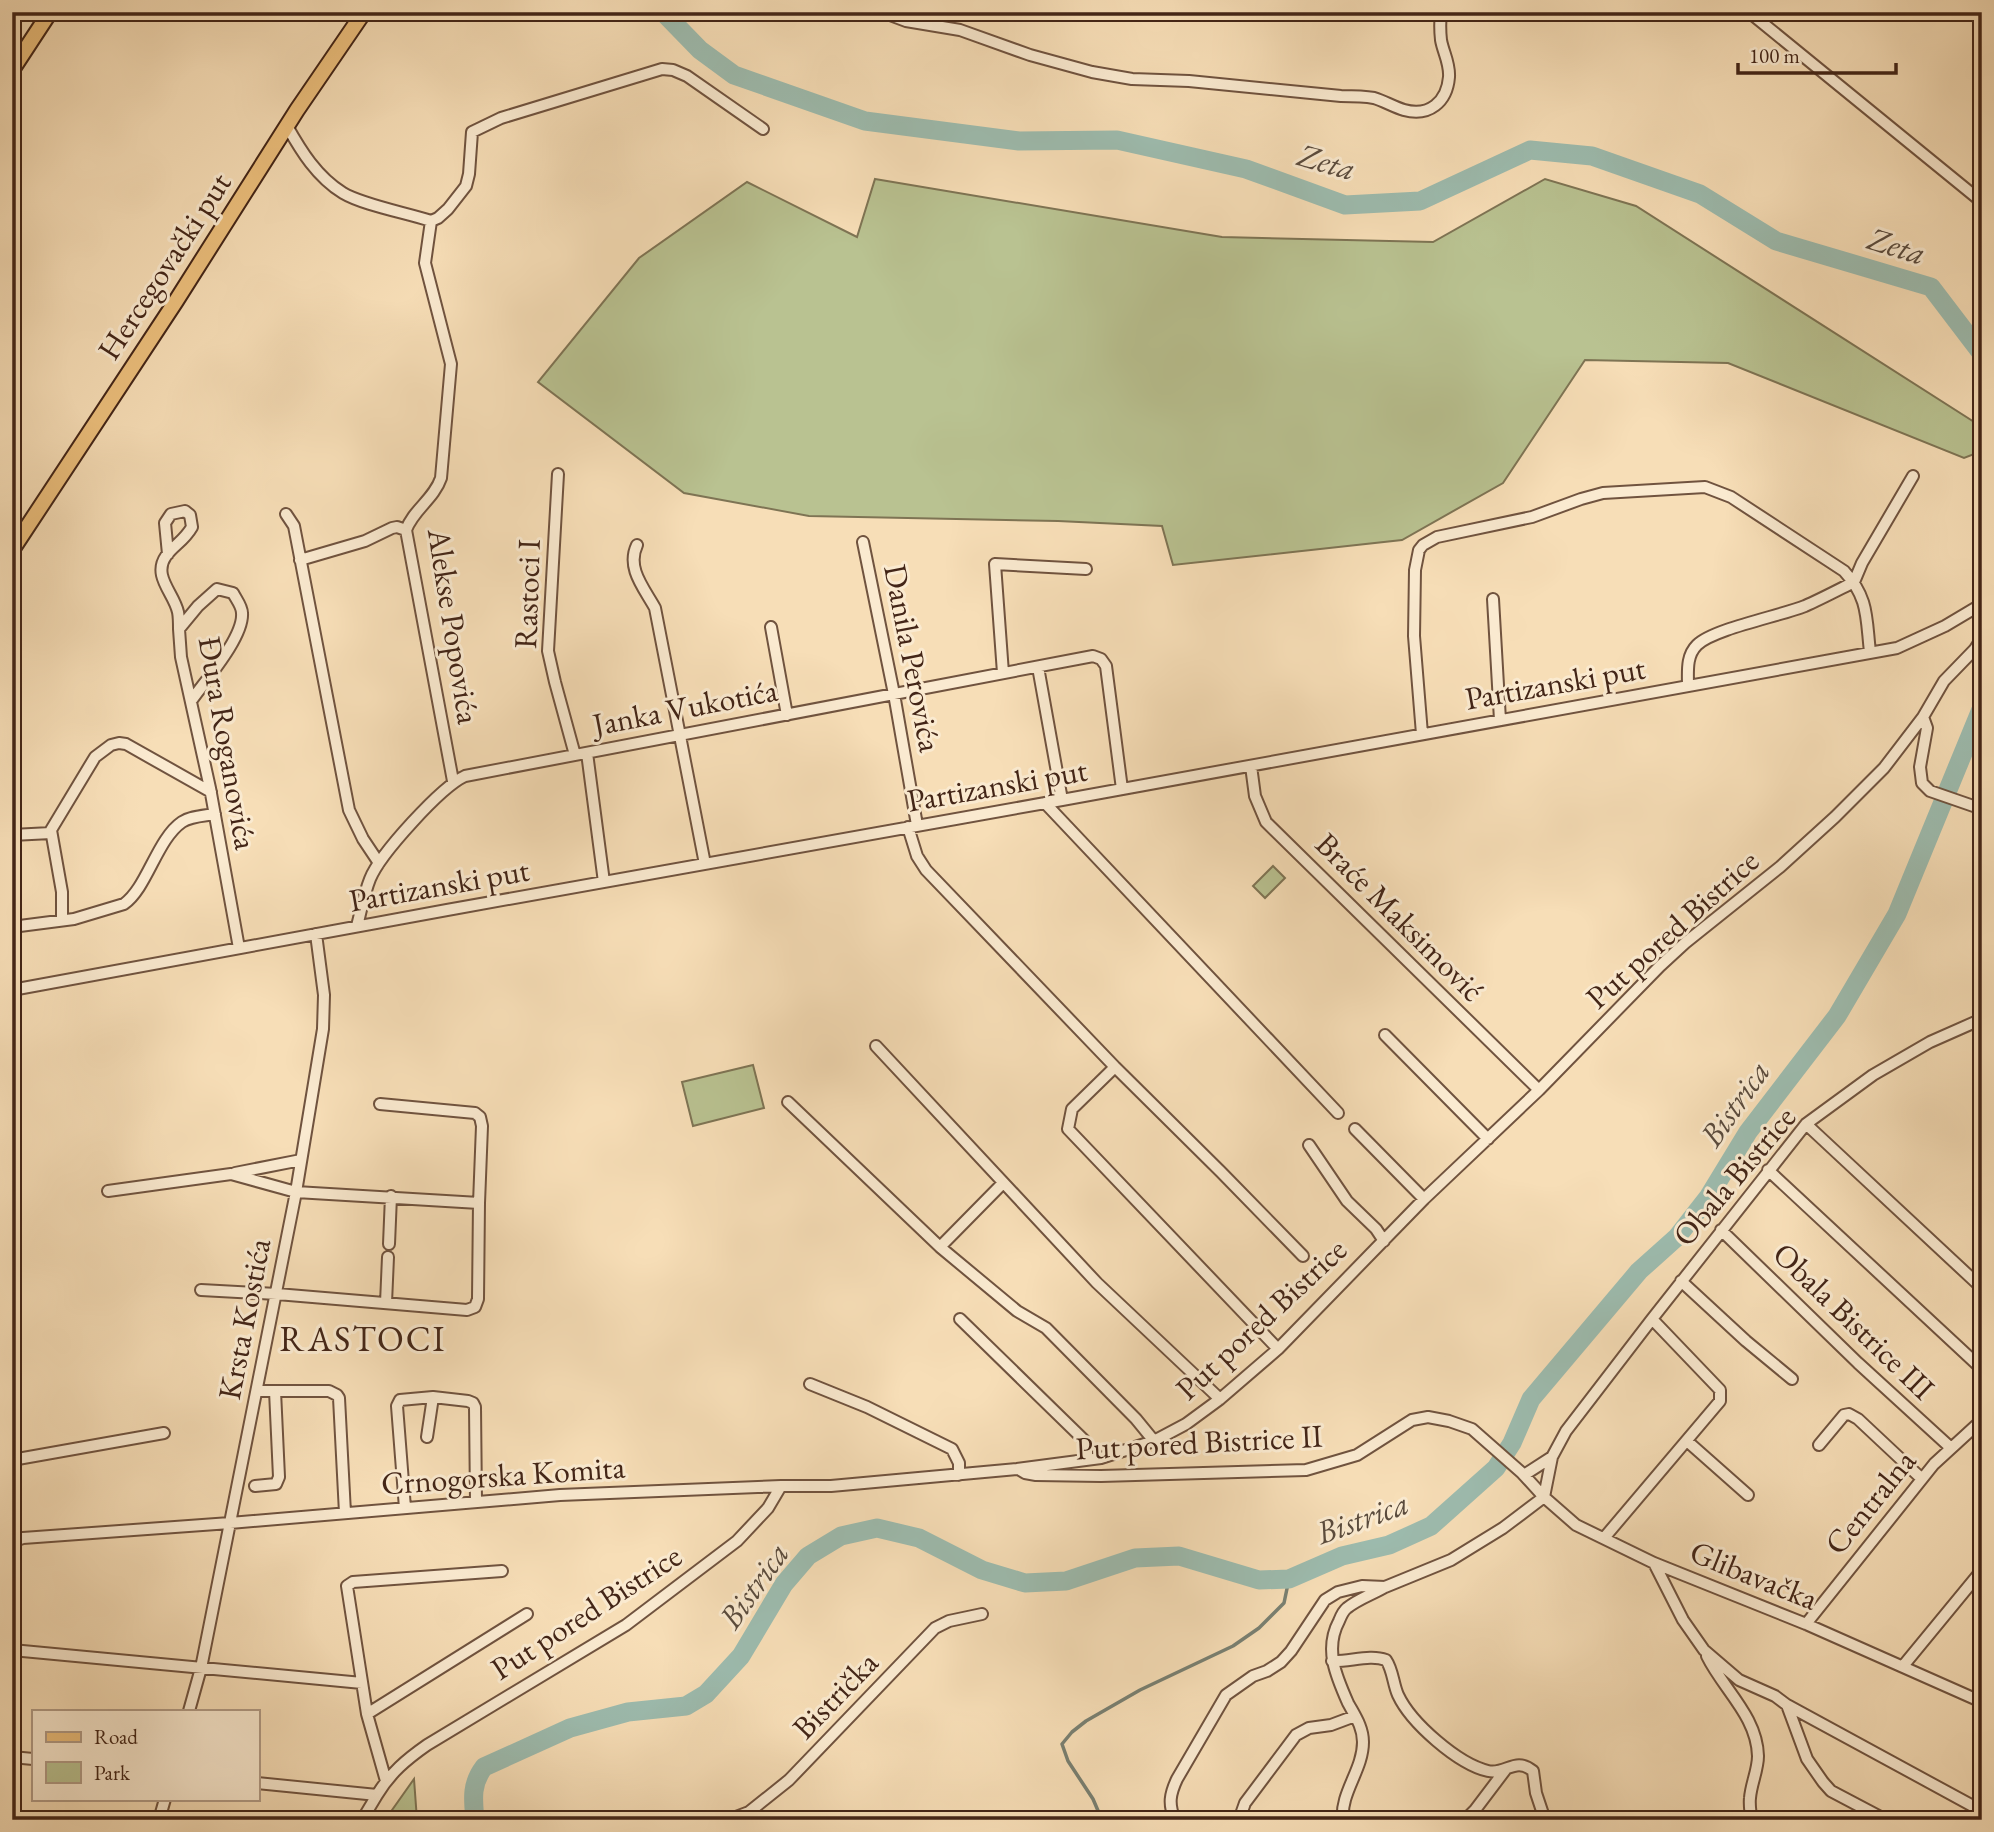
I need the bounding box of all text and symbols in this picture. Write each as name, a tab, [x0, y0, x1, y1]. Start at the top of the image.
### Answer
scale bar	[1738, 32, 1896, 76]
text: 100 m	[1749, 42, 1800, 69]
water label: Zeta	[1292, 133, 1361, 190]
street label: Hercegovački put	[88, 164, 240, 368]
water label: Zeta	[1862, 216, 1931, 275]
street label: Alekse Popovića	[418, 524, 490, 727]
street label: Rastoci I	[504, 538, 550, 650]
street label: Danila Perovića	[874, 561, 952, 756]
street label: Đura Roganovića	[189, 633, 267, 853]
street label: Partizanski put	[1462, 646, 1648, 720]
street label: Janka Vukotića	[586, 668, 781, 746]
street label: Partizanski put	[904, 748, 1090, 822]
street label: Braće Maksimović	[1306, 823, 1494, 1011]
street label: Put pored Bistrice	[1576, 840, 1768, 1018]
street label: Partizanski put	[346, 848, 532, 922]
water label: Bistrica	[1689, 1052, 1779, 1156]
street label: Obala Bistrice	[1663, 1097, 1805, 1255]
street label: Put pored Bistrice	[1166, 1229, 1356, 1409]
street label: Obala Bistrice III	[1764, 1233, 1944, 1409]
street label: Krsta Kostića	[208, 1235, 280, 1403]
district label: RASTOCI	[279, 1316, 447, 1361]
street label: Put pored Bistrice II	[1074, 1415, 1324, 1469]
street label: Centralna	[1815, 1441, 1925, 1563]
street label: Crnogorska Komita	[380, 1446, 627, 1504]
water label: Bistrica	[1309, 1481, 1414, 1554]
street label: Glibavačka	[1684, 1530, 1824, 1620]
water label: Bistrica	[708, 1534, 798, 1638]
street label: Put pored Bistrice	[483, 1535, 689, 1689]
street label: Bistrička	[783, 1642, 887, 1748]
legend	[32, 1710, 259, 1800]
text: Road	[94, 1723, 138, 1750]
text: Park	[94, 1759, 131, 1786]

